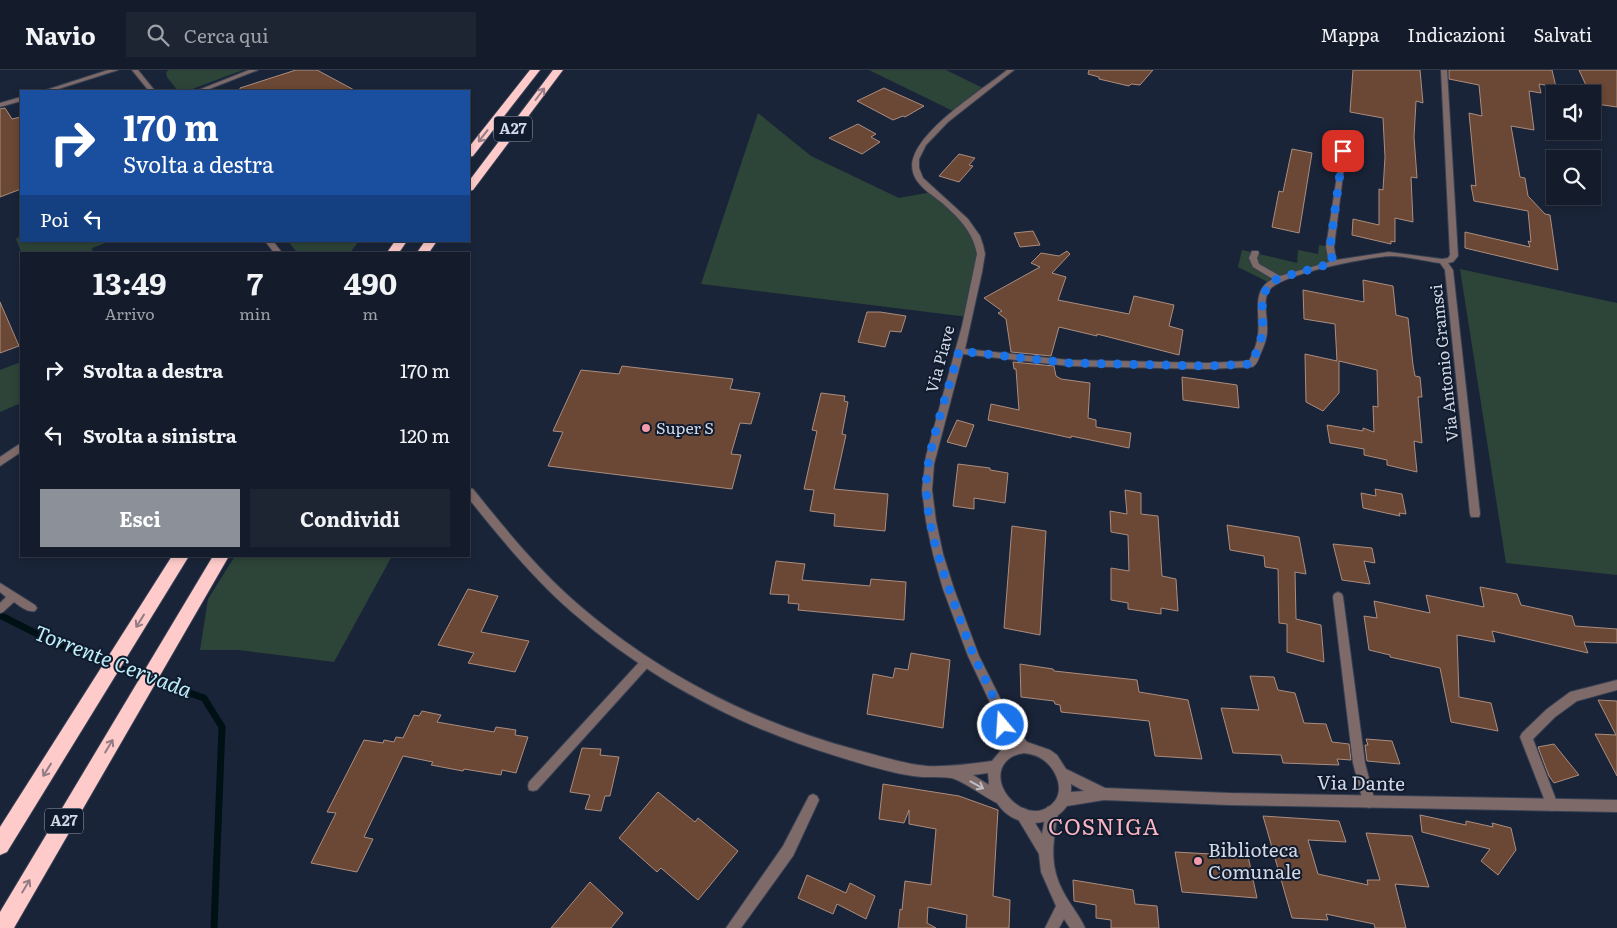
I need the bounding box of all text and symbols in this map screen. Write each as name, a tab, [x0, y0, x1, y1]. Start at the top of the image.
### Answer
search box	[126, 12, 476, 57]
text: Navio	[25, 17, 96, 52]
icon: search	[144, 21, 172, 49]
text: Cerca qui	[184, 21, 269, 49]
text: Mappa	[1321, 21, 1380, 48]
text: Indicazioni	[1408, 21, 1505, 48]
text: Salvati	[1533, 21, 1592, 48]
map controls	[1546, 85, 1601, 205]
button: sound	[1546, 85, 1601, 140]
one-way arrow	[535, 88, 546, 101]
text: 170 m	[123, 100, 219, 152]
icon: right	[40, 110, 105, 175]
road number: A27	[494, 116, 532, 142]
one-way arrow	[478, 129, 488, 143]
pin	[1322, 130, 1364, 172]
icon: arrive	[1329, 137, 1357, 165]
text: Svolta a destra	[123, 147, 274, 180]
button: search	[1546, 150, 1601, 205]
text: Poi	[40, 205, 69, 233]
icon: left	[79, 205, 107, 233]
text: 13:49	[93, 260, 167, 304]
text: 7	[247, 260, 263, 304]
text: 490	[343, 260, 397, 304]
street label: Via Antonio Gramsci	[1423, 283, 1463, 443]
text: Arrivo	[105, 301, 155, 325]
text: min	[239, 301, 271, 325]
text: m	[363, 301, 378, 325]
street label: Via Piave	[919, 322, 960, 395]
icon: right	[40, 356, 68, 384]
text: Svolta a destra	[83, 356, 223, 384]
text: 170 m	[400, 356, 450, 384]
place label: Super S	[656, 415, 714, 439]
icon: left	[40, 421, 68, 449]
text: Svolta a sinistra	[83, 421, 237, 449]
text: 120 m	[399, 421, 450, 449]
marker: Super S	[640, 422, 652, 434]
button: Esci	[40, 489, 240, 547]
button: Condividi	[250, 489, 450, 547]
one-way arrow	[135, 613, 145, 627]
water label: Torrente Cervada	[31, 615, 197, 704]
position arrow	[976, 698, 1028, 750]
one-way arrow	[104, 739, 114, 753]
one-way arrow	[41, 763, 51, 777]
street label: Via Dante	[1317, 767, 1405, 797]
one-way arrow	[969, 781, 984, 790]
road number: A27	[45, 808, 83, 834]
district label: COSNIGA	[1048, 809, 1160, 842]
place label: Biblioteca Comunale	[1208, 835, 1301, 885]
marker: Biblioteca Comunale	[1192, 855, 1204, 867]
one-way arrow	[21, 878, 31, 893]

